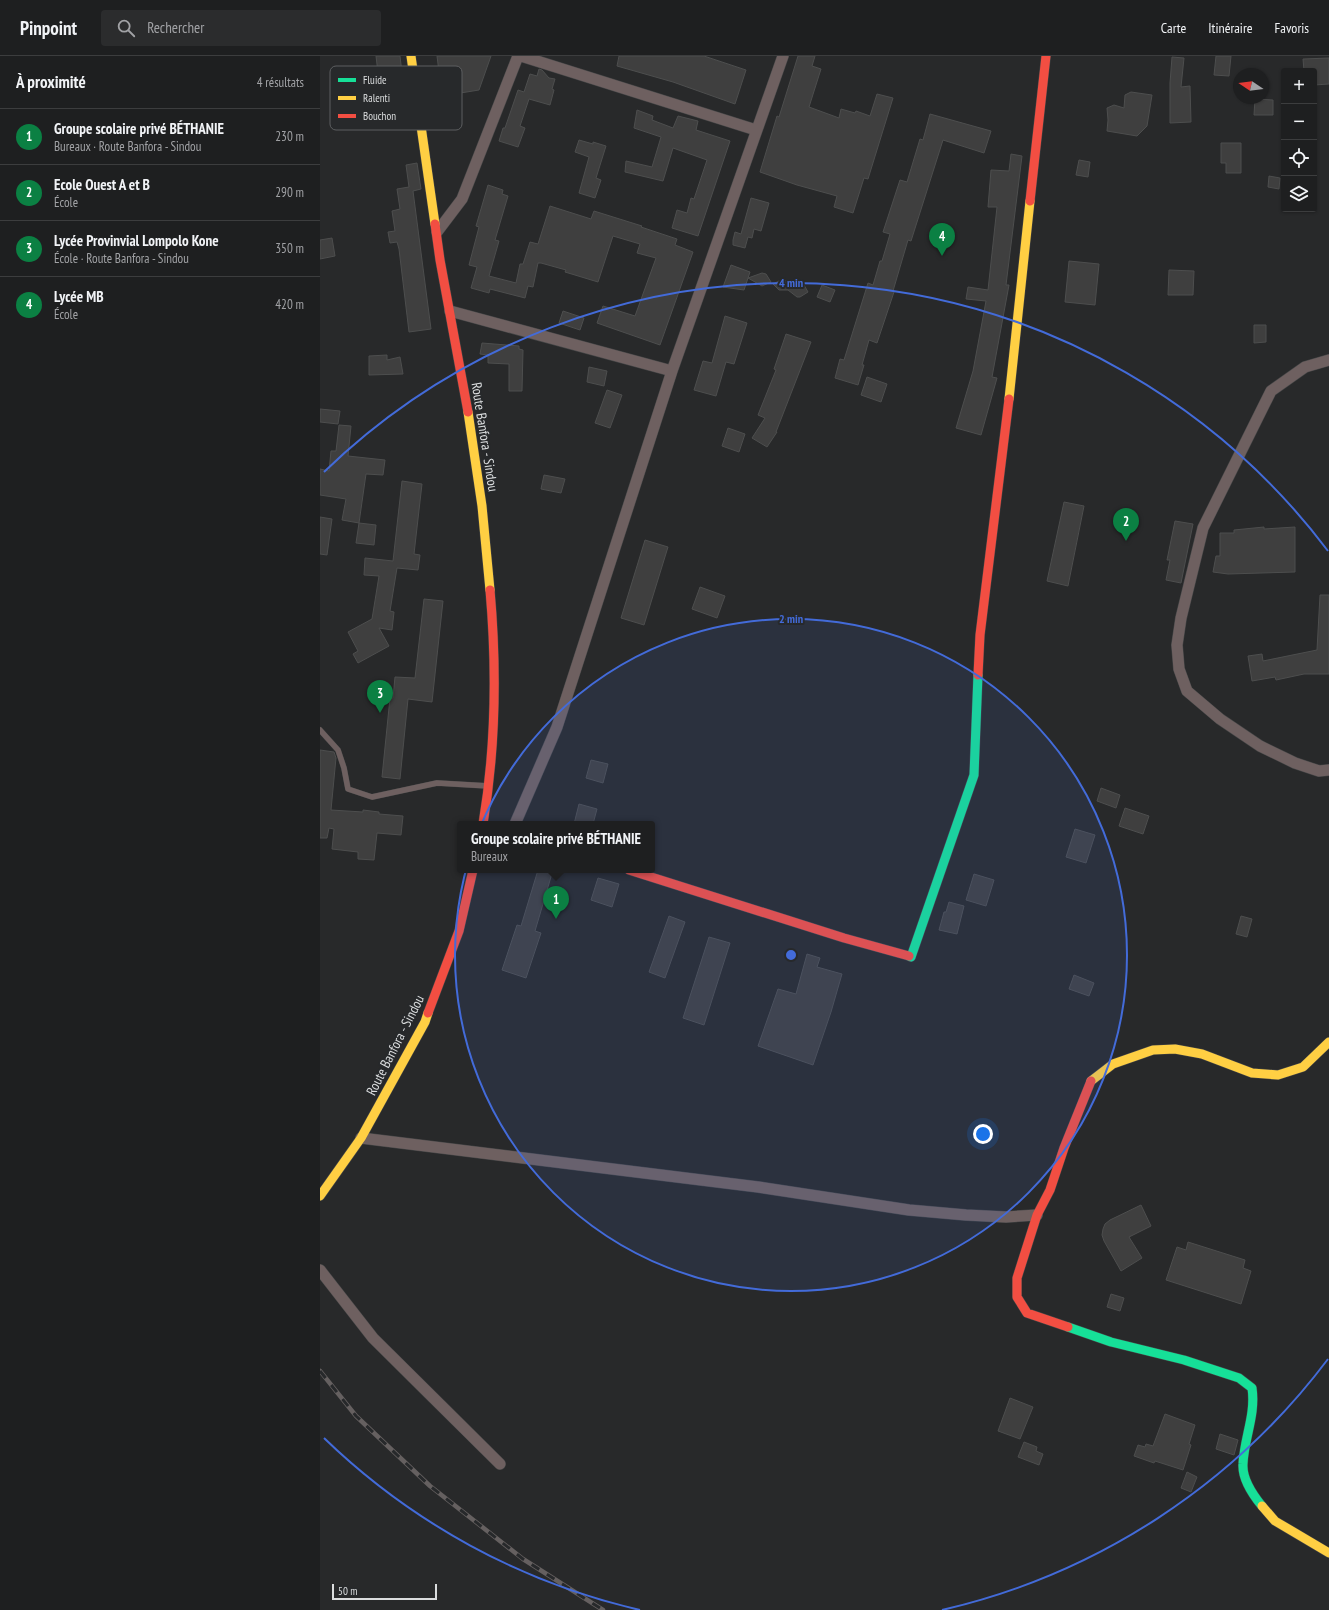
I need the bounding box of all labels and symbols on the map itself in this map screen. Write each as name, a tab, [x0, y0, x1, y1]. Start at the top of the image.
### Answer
legend	[330, 66, 462, 130]
north arrow	[1233, 68, 1269, 104]
text: Fluide	[363, 73, 387, 87]
text: Ralenti	[363, 91, 390, 105]
text: Bouchon	[363, 109, 396, 123]
pin: 4	[929, 223, 955, 256]
text: 4 min	[779, 275, 803, 290]
street label: Route Banfora - Sindou	[467, 381, 503, 493]
pin: 2	[1113, 508, 1139, 541]
text: 2 min	[779, 611, 803, 626]
pin: 3	[367, 680, 393, 713]
pin: 1	[543, 886, 569, 919]
centre of rings	[784, 948, 798, 962]
street label: Route Banfora - Sindou	[362, 992, 428, 1098]
your location	[973, 1124, 993, 1144]
scale bar	[332, 1582, 437, 1601]

